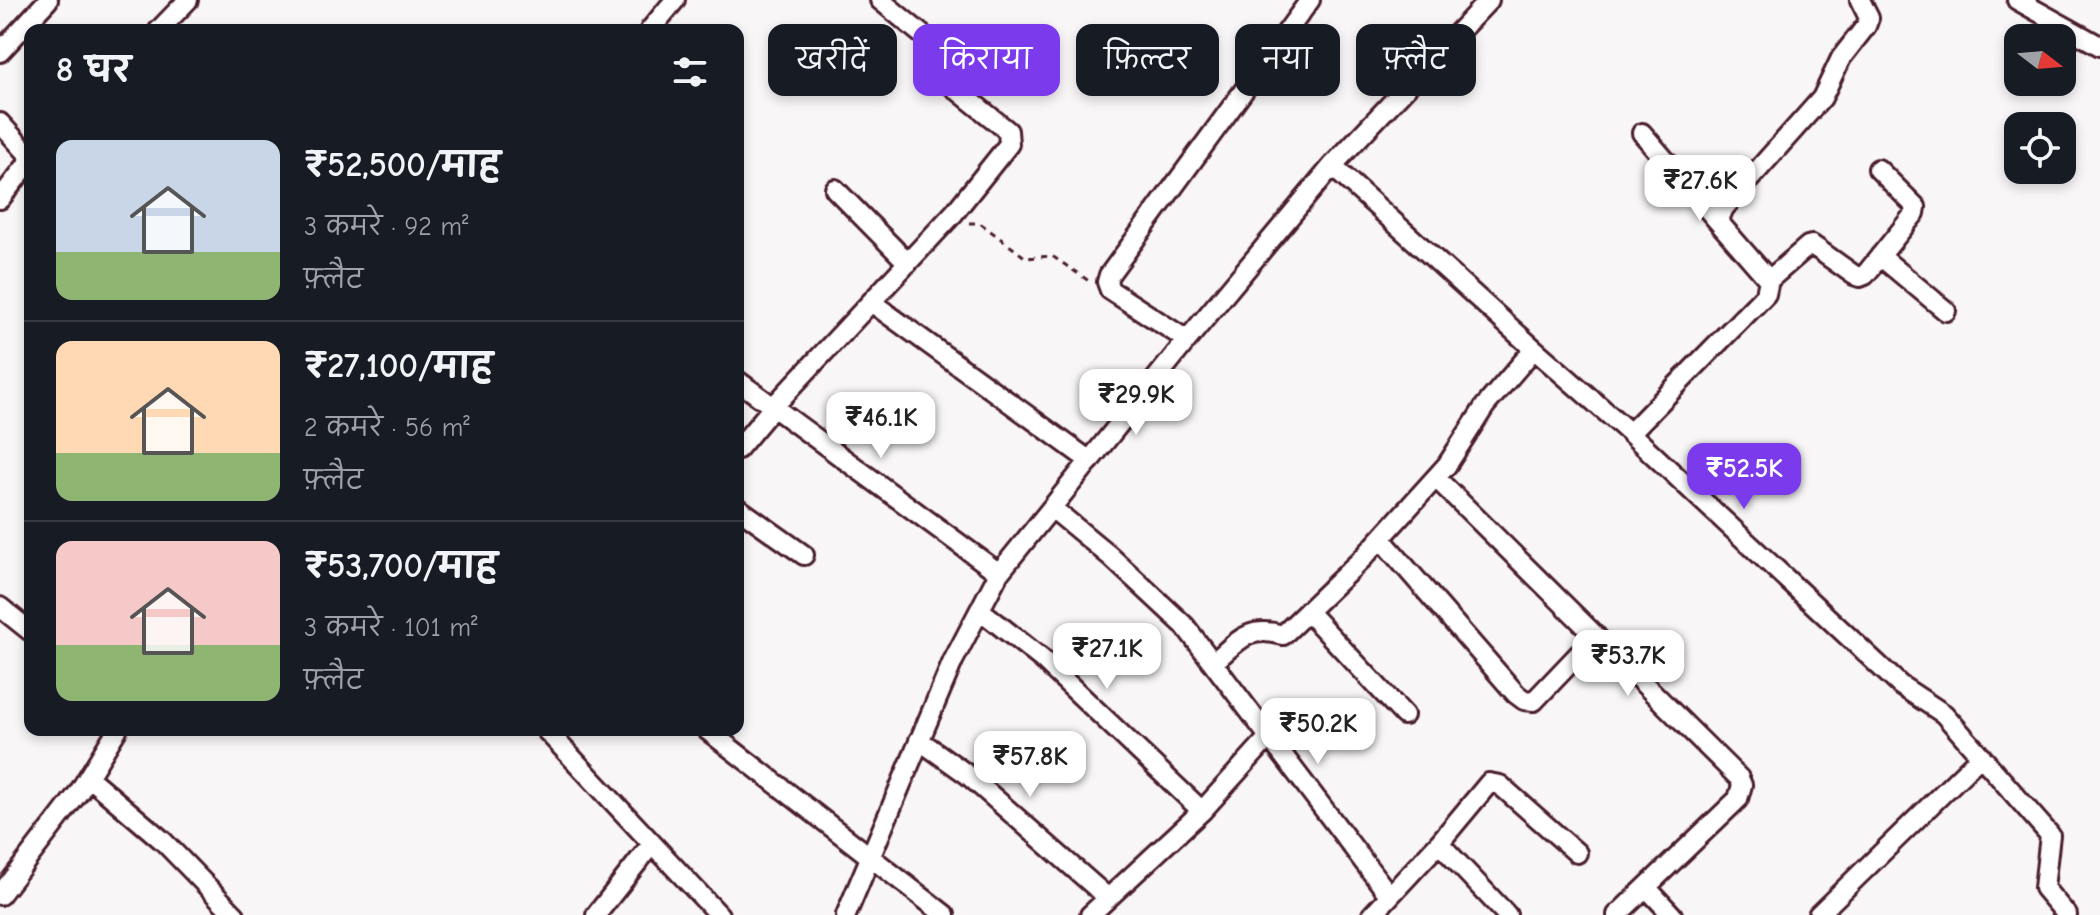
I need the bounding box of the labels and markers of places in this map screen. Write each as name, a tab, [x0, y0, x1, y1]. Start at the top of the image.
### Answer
pin: ₹27.6K	[1635, 155, 1765, 223]
pin: ₹29.9K	[1071, 369, 1201, 437]
pin: ₹46.1K	[816, 392, 946, 460]
pin: ₹52.5K	[1679, 443, 1809, 511]
pin: ₹27.1K	[1042, 623, 1172, 691]
pin: ₹53.7K	[1563, 630, 1693, 698]
pin: ₹50.2K	[1253, 698, 1383, 766]
pin: ₹57.8K	[965, 731, 1095, 799]

